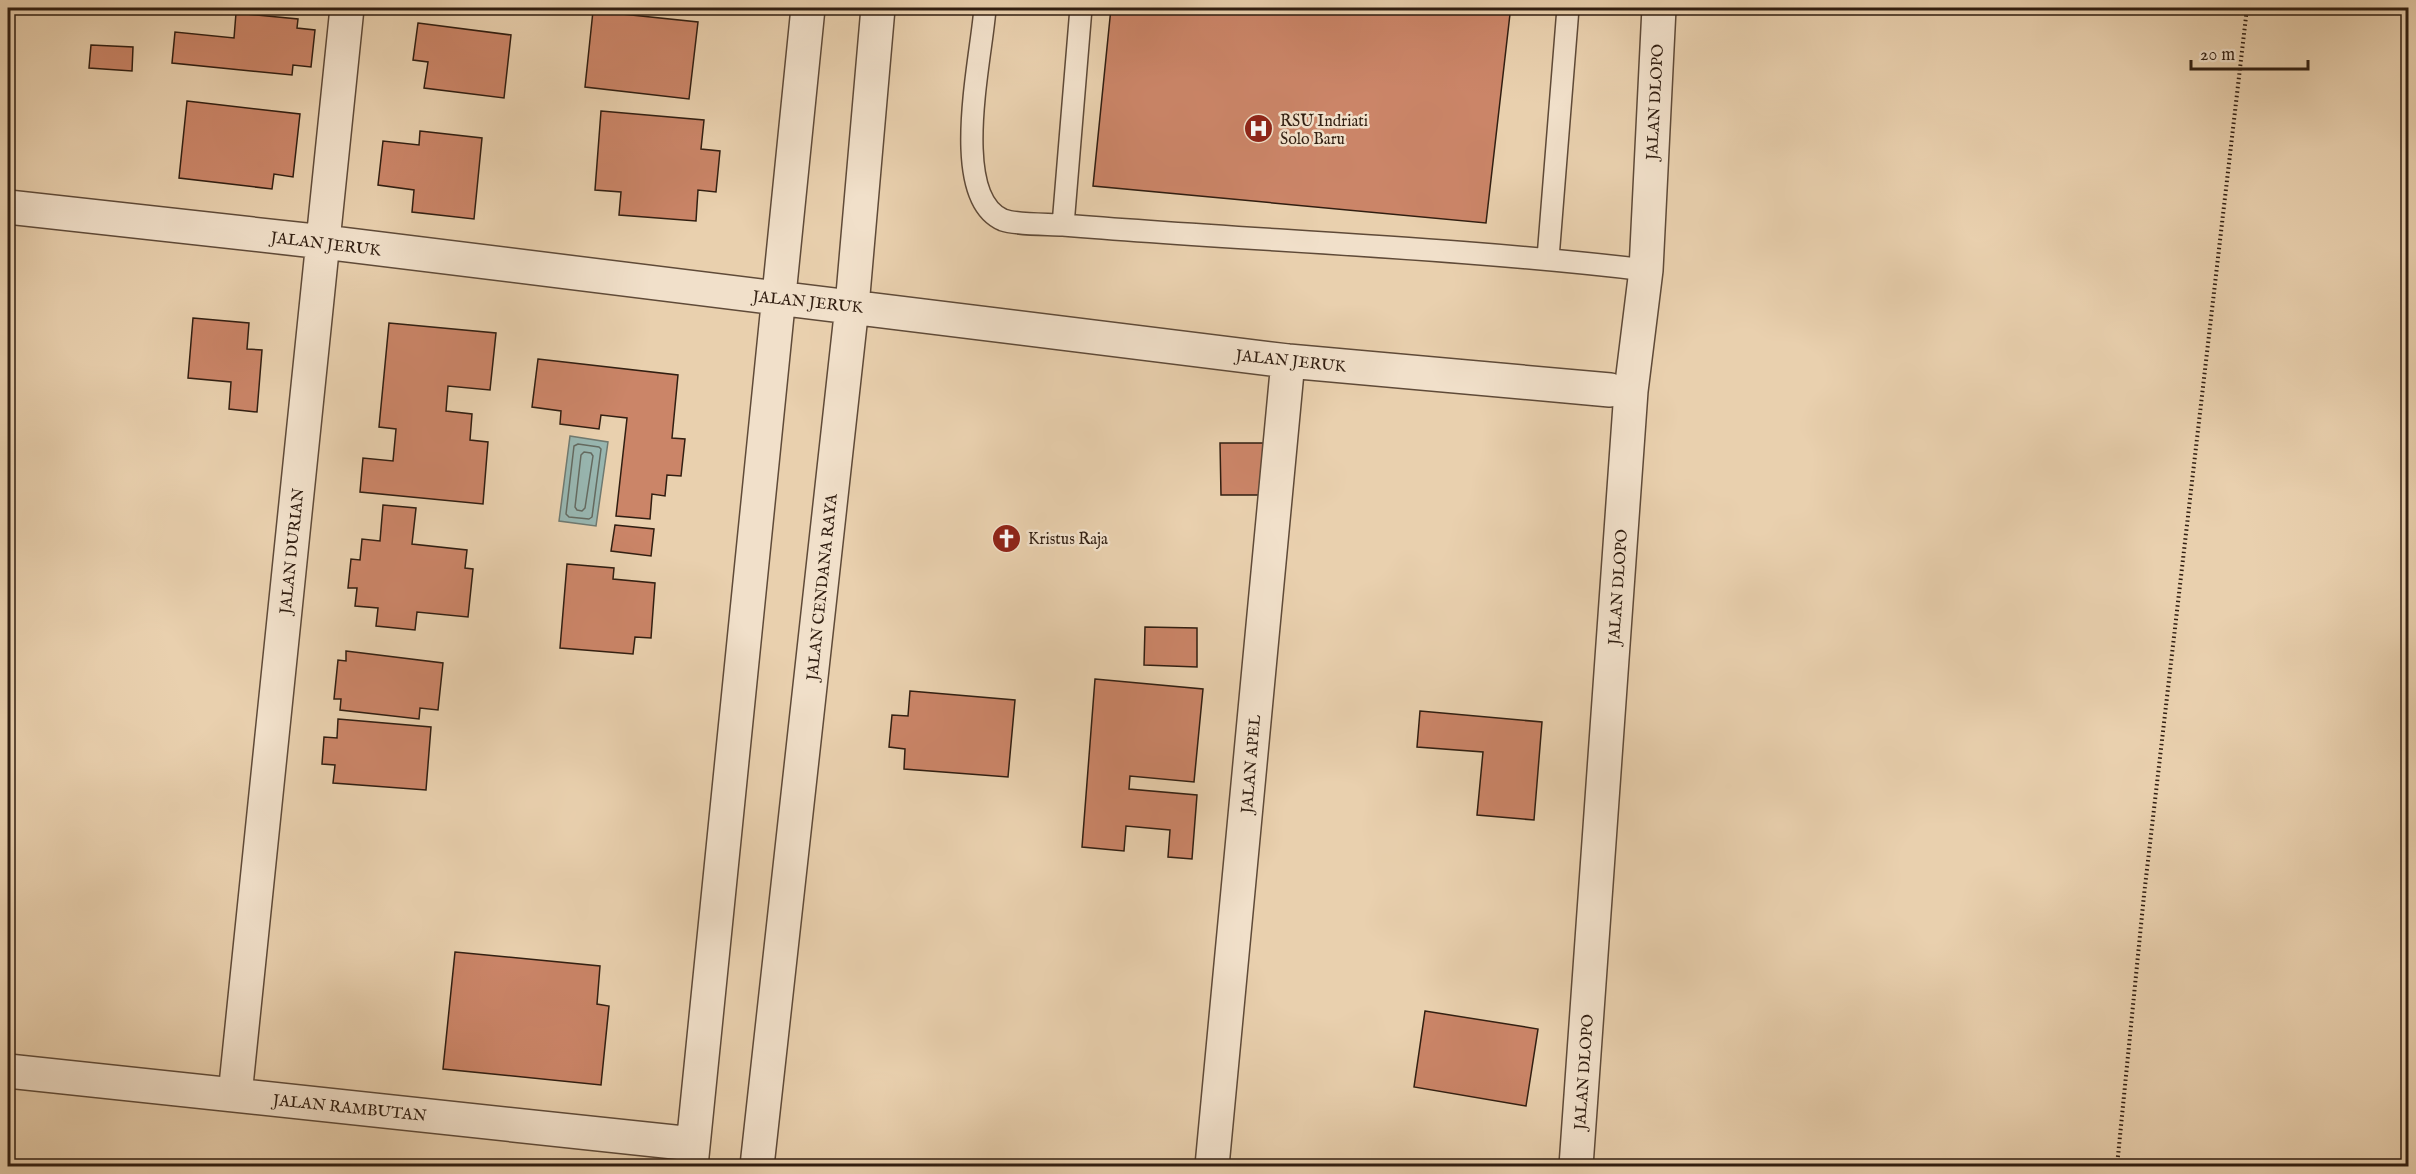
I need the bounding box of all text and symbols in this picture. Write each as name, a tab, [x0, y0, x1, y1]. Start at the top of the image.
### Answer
scale bar	[2191, 33, 2308, 71]
street label: JALAN DLOPO	[1643, 44, 1669, 163]
text: 20 m	[2200, 44, 2235, 67]
place label: RSU Indriati Solo Baru	[1280, 112, 1368, 150]
hospital icon: RSU Indriati Solo Baru	[1243, 113, 1275, 145]
street label: JALAN JERUK	[268, 228, 382, 262]
street label: JALAN JERUK	[750, 287, 864, 319]
street label: JALAN JERUK	[1233, 346, 1347, 378]
street label: JALAN DURIAN	[276, 487, 310, 617]
street label: JALAN CENDANA RAYA	[803, 491, 843, 684]
church icon: Kristus Raja	[991, 522, 1023, 554]
street label: JALAN DLOPO	[1605, 529, 1633, 648]
place label: Kristus Raja	[1028, 530, 1108, 550]
street label: JALAN APEL	[1238, 713, 1266, 816]
street label: JALAN DLOPO	[1571, 1014, 1599, 1133]
street label: JALAN RAMBUTAN	[270, 1091, 428, 1127]

